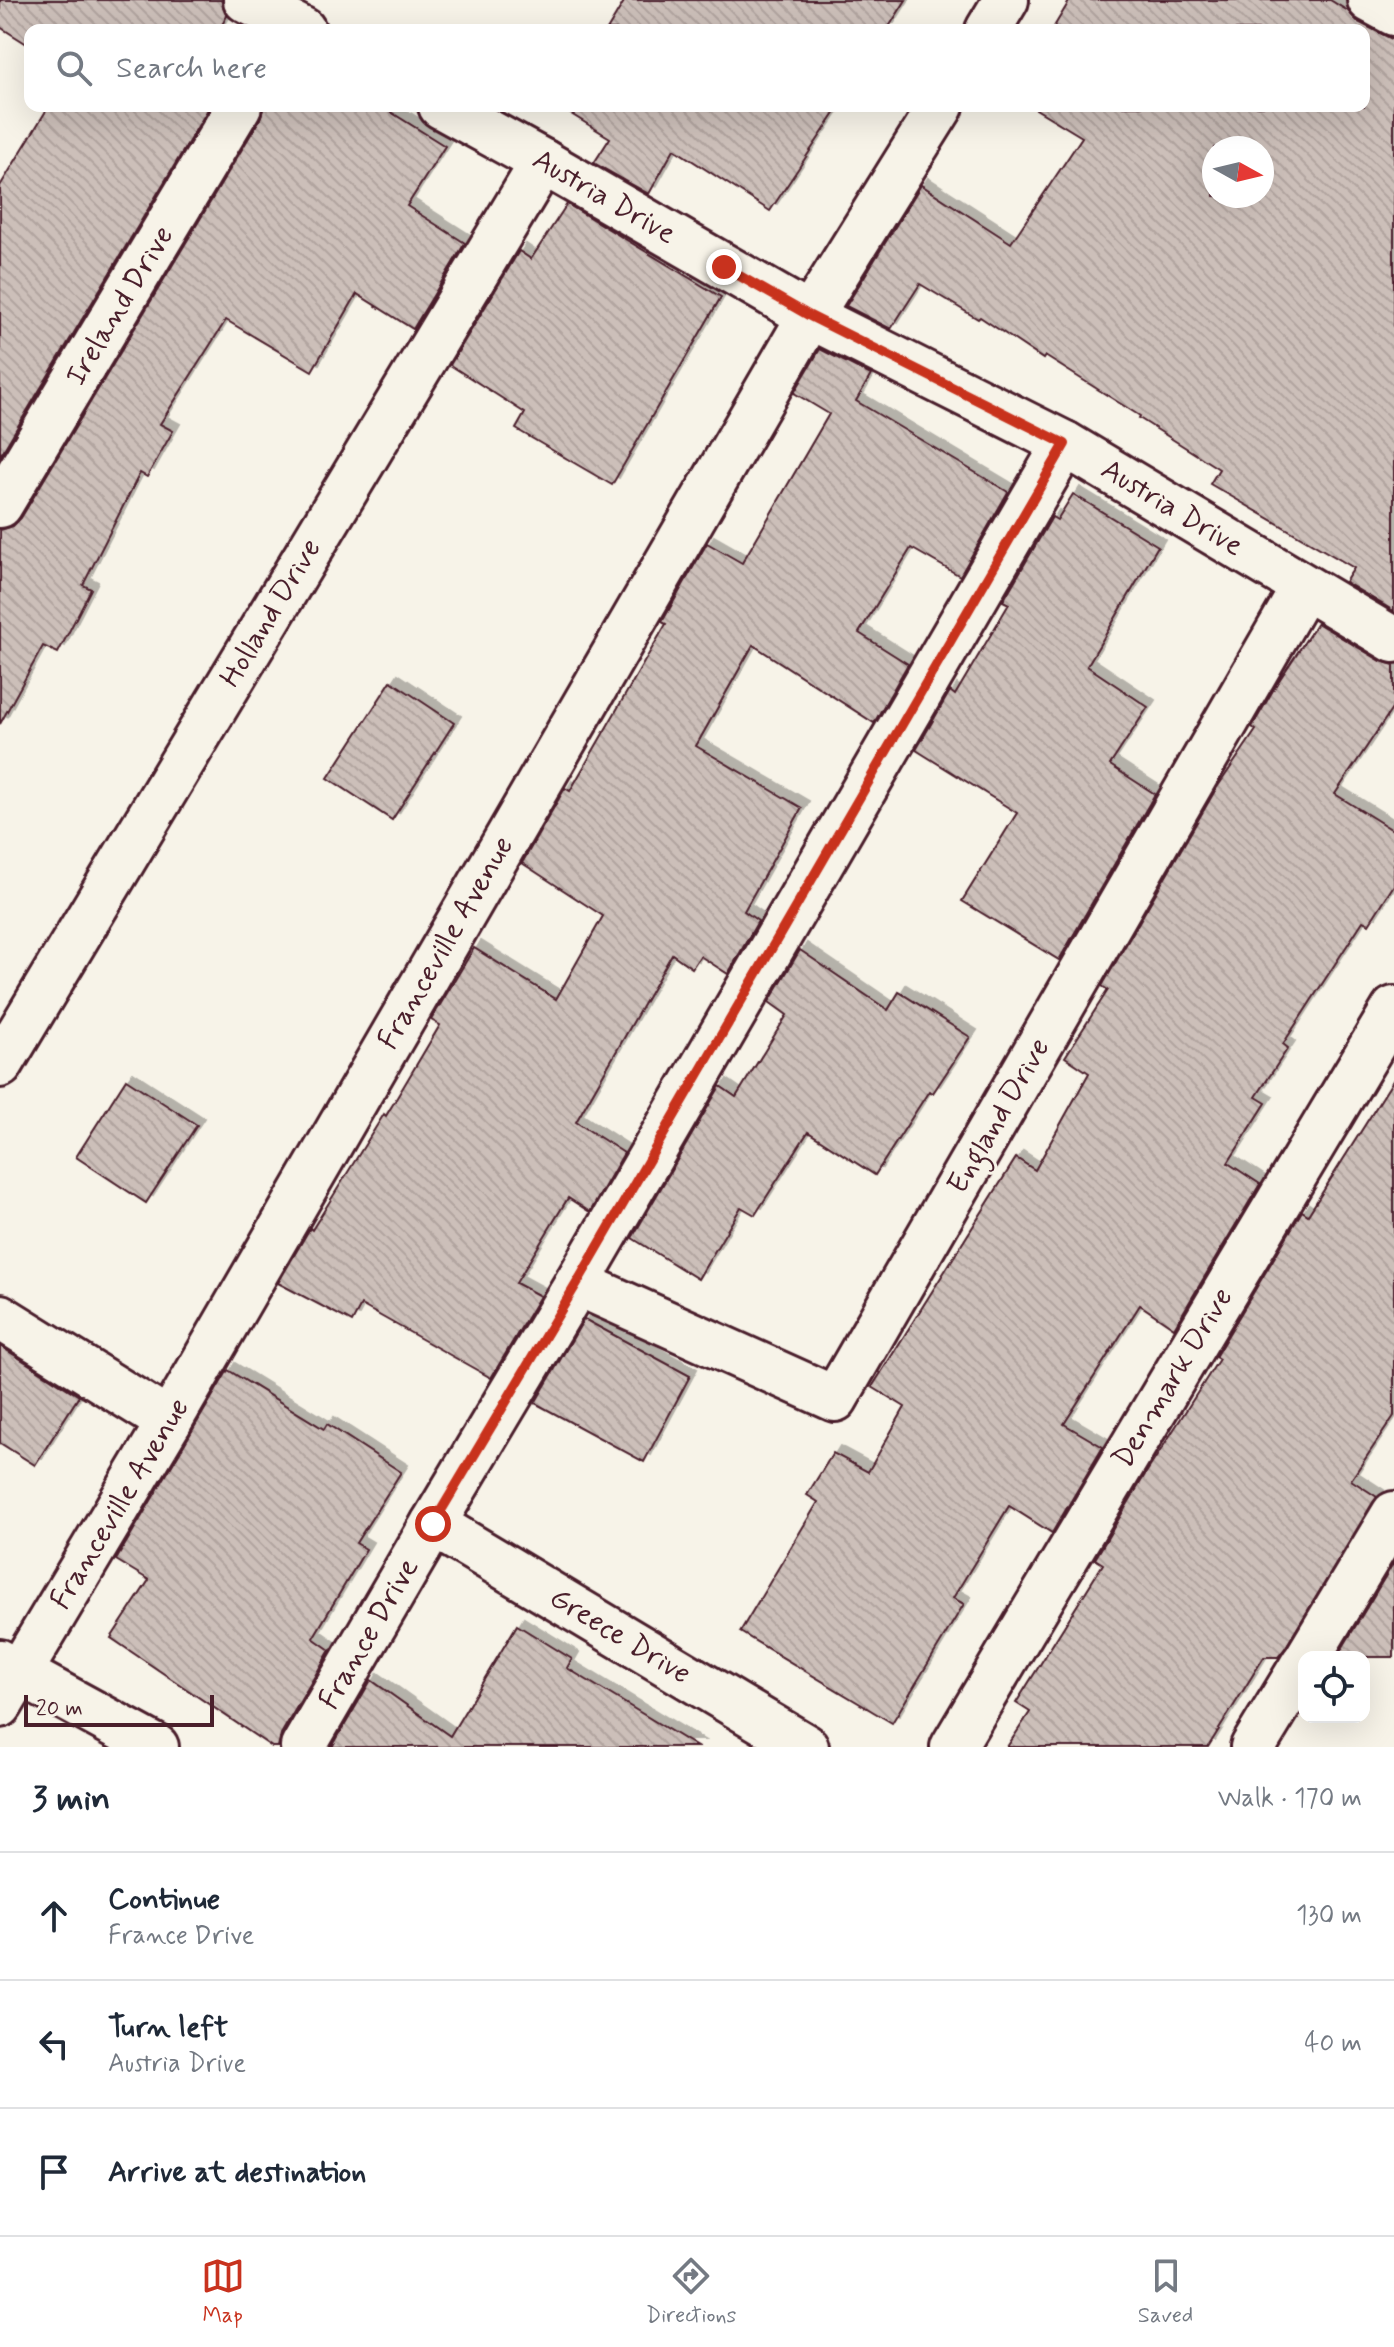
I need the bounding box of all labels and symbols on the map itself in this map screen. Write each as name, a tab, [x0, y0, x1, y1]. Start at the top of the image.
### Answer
north arrow	[1202, 136, 1274, 208]
street label: Austria Drive	[525, 140, 683, 254]
street label: Ireland Drive	[57, 219, 183, 393]
route end	[706, 249, 742, 285]
street label: Austria Drive	[1094, 450, 1250, 566]
street label: Holland Drive	[211, 531, 331, 695]
street label: Franceville Avenue	[369, 829, 523, 1057]
street label: England Drive	[939, 1031, 1062, 1203]
street label: Denmark Drive	[1104, 1280, 1242, 1476]
street label: Franceville Avenue	[41, 1391, 199, 1617]
route start	[415, 1506, 451, 1542]
street label: France Drive	[310, 1551, 428, 1717]
street label: Greece Drive	[542, 1578, 698, 1694]
scale bar	[24, 1691, 214, 1727]

